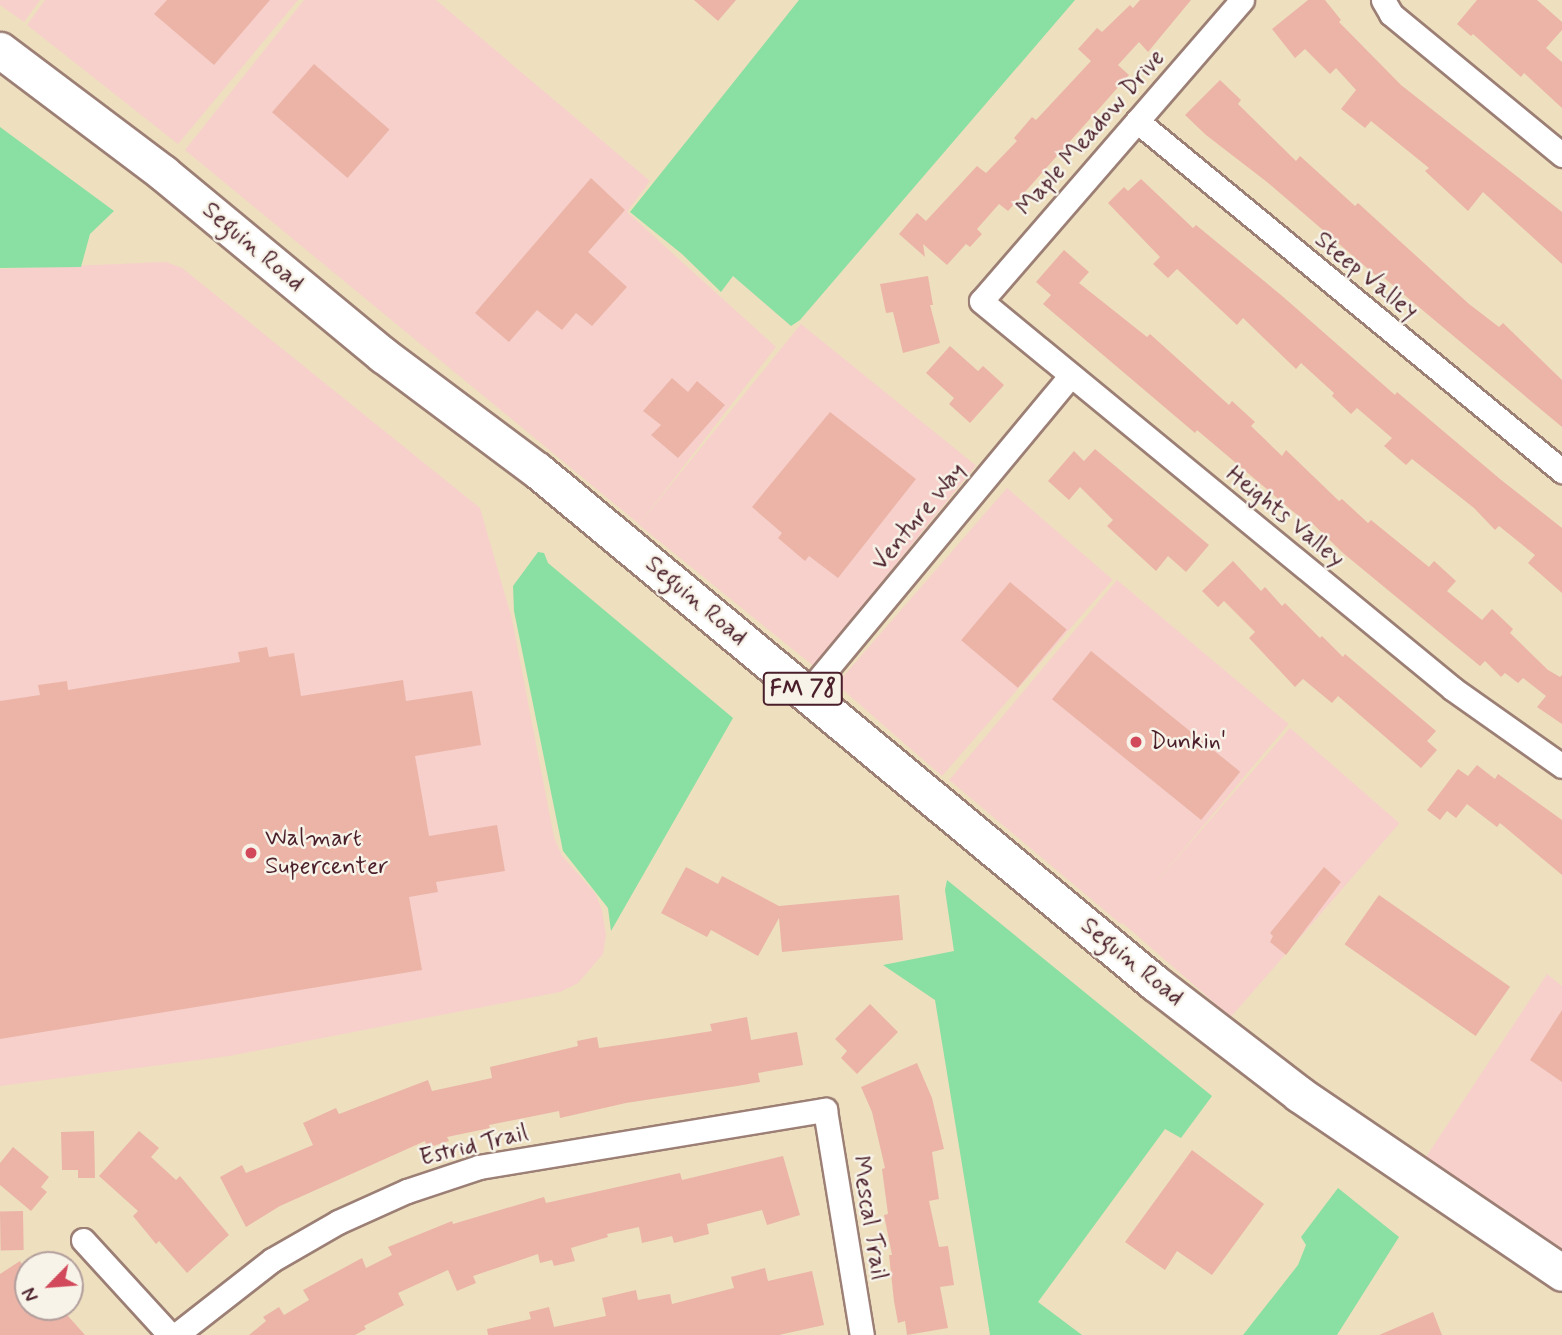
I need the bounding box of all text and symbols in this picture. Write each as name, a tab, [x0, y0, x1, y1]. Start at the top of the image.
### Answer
street label: Maple Meadow Drive	[1011, 44, 1171, 222]
street label: Seguin Road	[196, 196, 310, 298]
street label: Steep Valley	[1310, 227, 1422, 325]
street label: Venture Way	[864, 455, 974, 579]
street label: Heights Valley	[1221, 461, 1349, 573]
street label: Seguin Road	[639, 550, 753, 652]
road number: FM 78	[763, 670, 843, 708]
place label: Dunkin'	[1150, 728, 1226, 756]
marker: Dunkin'	[1128, 734, 1144, 750]
place label: Walmart Supercenter	[265, 825, 389, 881]
marker: Walmart Supercenter	[243, 845, 259, 861]
street label: Seguin Road	[1075, 912, 1189, 1012]
street label: Estrid Trail	[418, 1119, 530, 1173]
street label: Mescal Trail	[845, 1156, 893, 1280]
north arrow	[14, 1251, 84, 1321]
text: N	[17, 1283, 45, 1305]

